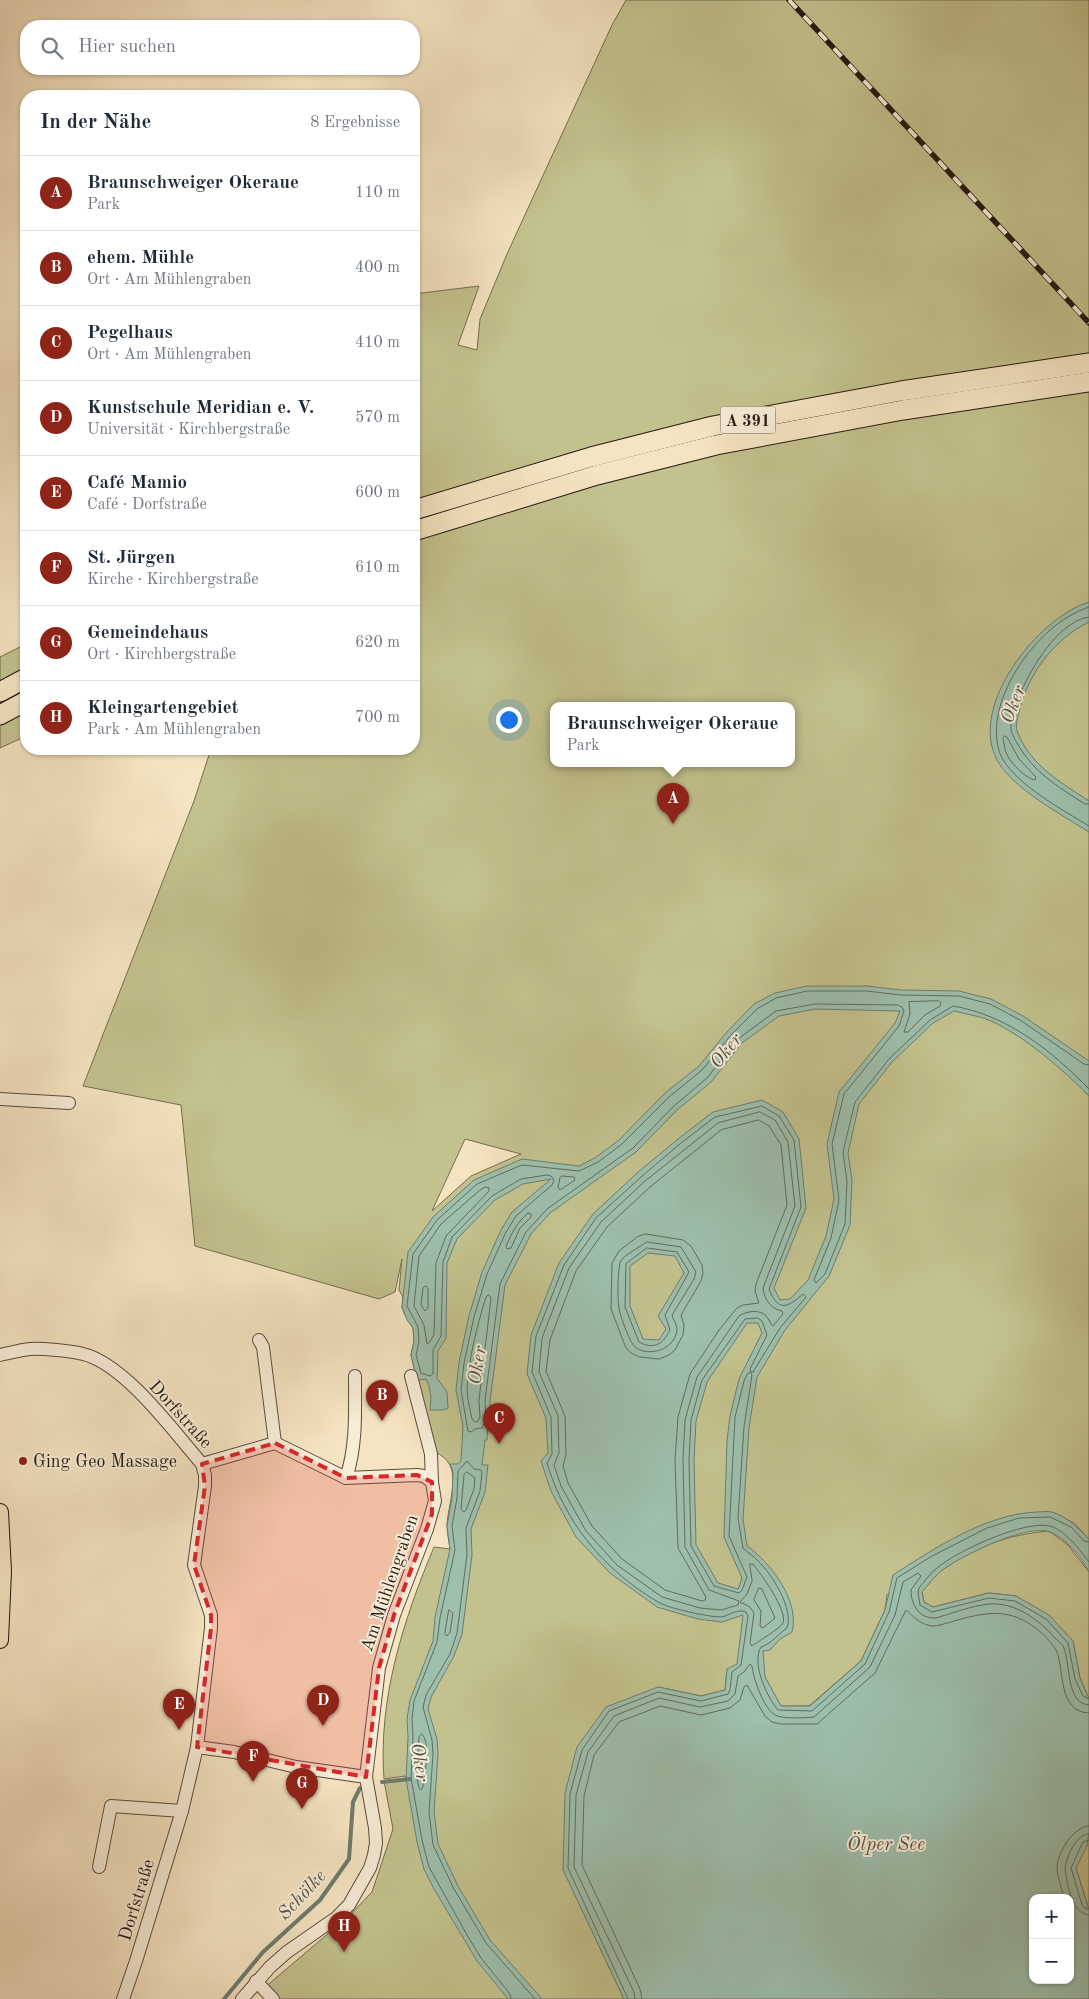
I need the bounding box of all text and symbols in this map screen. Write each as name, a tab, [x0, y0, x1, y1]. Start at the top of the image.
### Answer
search box	[20, 20, 420, 75]
icon: search	[38, 34, 66, 62]
text: Hier suchen	[78, 38, 176, 57]
text: In der Nähe	[40, 112, 151, 133]
text: 8 Ergebnisse	[310, 115, 400, 131]
text: Braunschweiger Okeraue	[87, 174, 299, 193]
text: A	[50, 185, 62, 201]
text: 110 m	[355, 185, 400, 201]
text: Park	[87, 197, 120, 213]
text: ehem. Mühle	[87, 249, 194, 268]
text: B	[50, 260, 62, 276]
text: 400 m	[355, 260, 400, 276]
text: Ort · Am Mühlengraben	[87, 272, 251, 288]
text: Pegelhaus	[87, 324, 173, 343]
text: C	[51, 335, 61, 351]
text: 410 m	[355, 335, 400, 351]
text: Ort · Am Mühlengraben	[87, 347, 251, 363]
text: Kunstschule Meridian e. V.	[87, 399, 314, 418]
road number: A 391	[720, 406, 776, 434]
text: D	[50, 410, 62, 426]
text: 570 m	[355, 410, 400, 426]
text: Universität · Kirchbergstraße	[87, 422, 290, 438]
text: Café Mamio	[87, 474, 187, 493]
text: E	[50, 485, 62, 501]
text: 600 m	[355, 485, 400, 501]
text: Café · Dorfstraße	[87, 497, 207, 513]
text: St. Jürgen	[87, 549, 175, 568]
text: F	[51, 560, 61, 576]
text: 610 m	[355, 560, 400, 576]
text: Kirche · Kirchbergstraße	[87, 572, 259, 588]
text: Gemeindehaus	[87, 624, 208, 643]
text: G	[50, 635, 62, 651]
text: 620 m	[355, 635, 400, 651]
text: Ort · Kirchbergstraße	[87, 647, 236, 663]
water label: Oker	[999, 683, 1030, 726]
text: Kleingartengebiet	[87, 699, 239, 718]
popup	[550, 702, 795, 767]
your location	[496, 707, 522, 733]
text: H	[49, 710, 63, 726]
text: 700 m	[355, 710, 400, 726]
text: Braunschweiger Okeraue	[567, 715, 778, 734]
text: Park · Am Mühlengraben	[87, 722, 261, 738]
text: Park	[567, 738, 600, 754]
pin: A	[657, 783, 689, 824]
water label: Oker	[707, 1030, 747, 1073]
water label: Oker	[466, 1344, 491, 1386]
street label: Dorfstraße	[145, 1377, 215, 1452]
pin: B	[366, 1380, 398, 1421]
pin: C	[483, 1403, 515, 1444]
place label: Ging Geo Massage	[33, 1453, 177, 1471]
marker: Ging Geo Massage	[17, 1455, 29, 1467]
street label: Am Mühlengraben	[358, 1512, 422, 1654]
pin: D	[307, 1685, 339, 1726]
pin: E	[163, 1689, 195, 1730]
pin: F	[237, 1741, 269, 1782]
water label: Oker	[406, 1742, 431, 1784]
pin: G	[286, 1768, 318, 1809]
water label: Ölper See	[847, 1831, 925, 1855]
street label: Dorfstraße	[116, 1857, 158, 1943]
water label: Schölke	[275, 1867, 331, 1924]
map controls	[1029, 1894, 1074, 1984]
button: +	[1029, 1894, 1074, 1939]
pin: H	[328, 1911, 360, 1952]
button: −	[1029, 1939, 1074, 1984]

